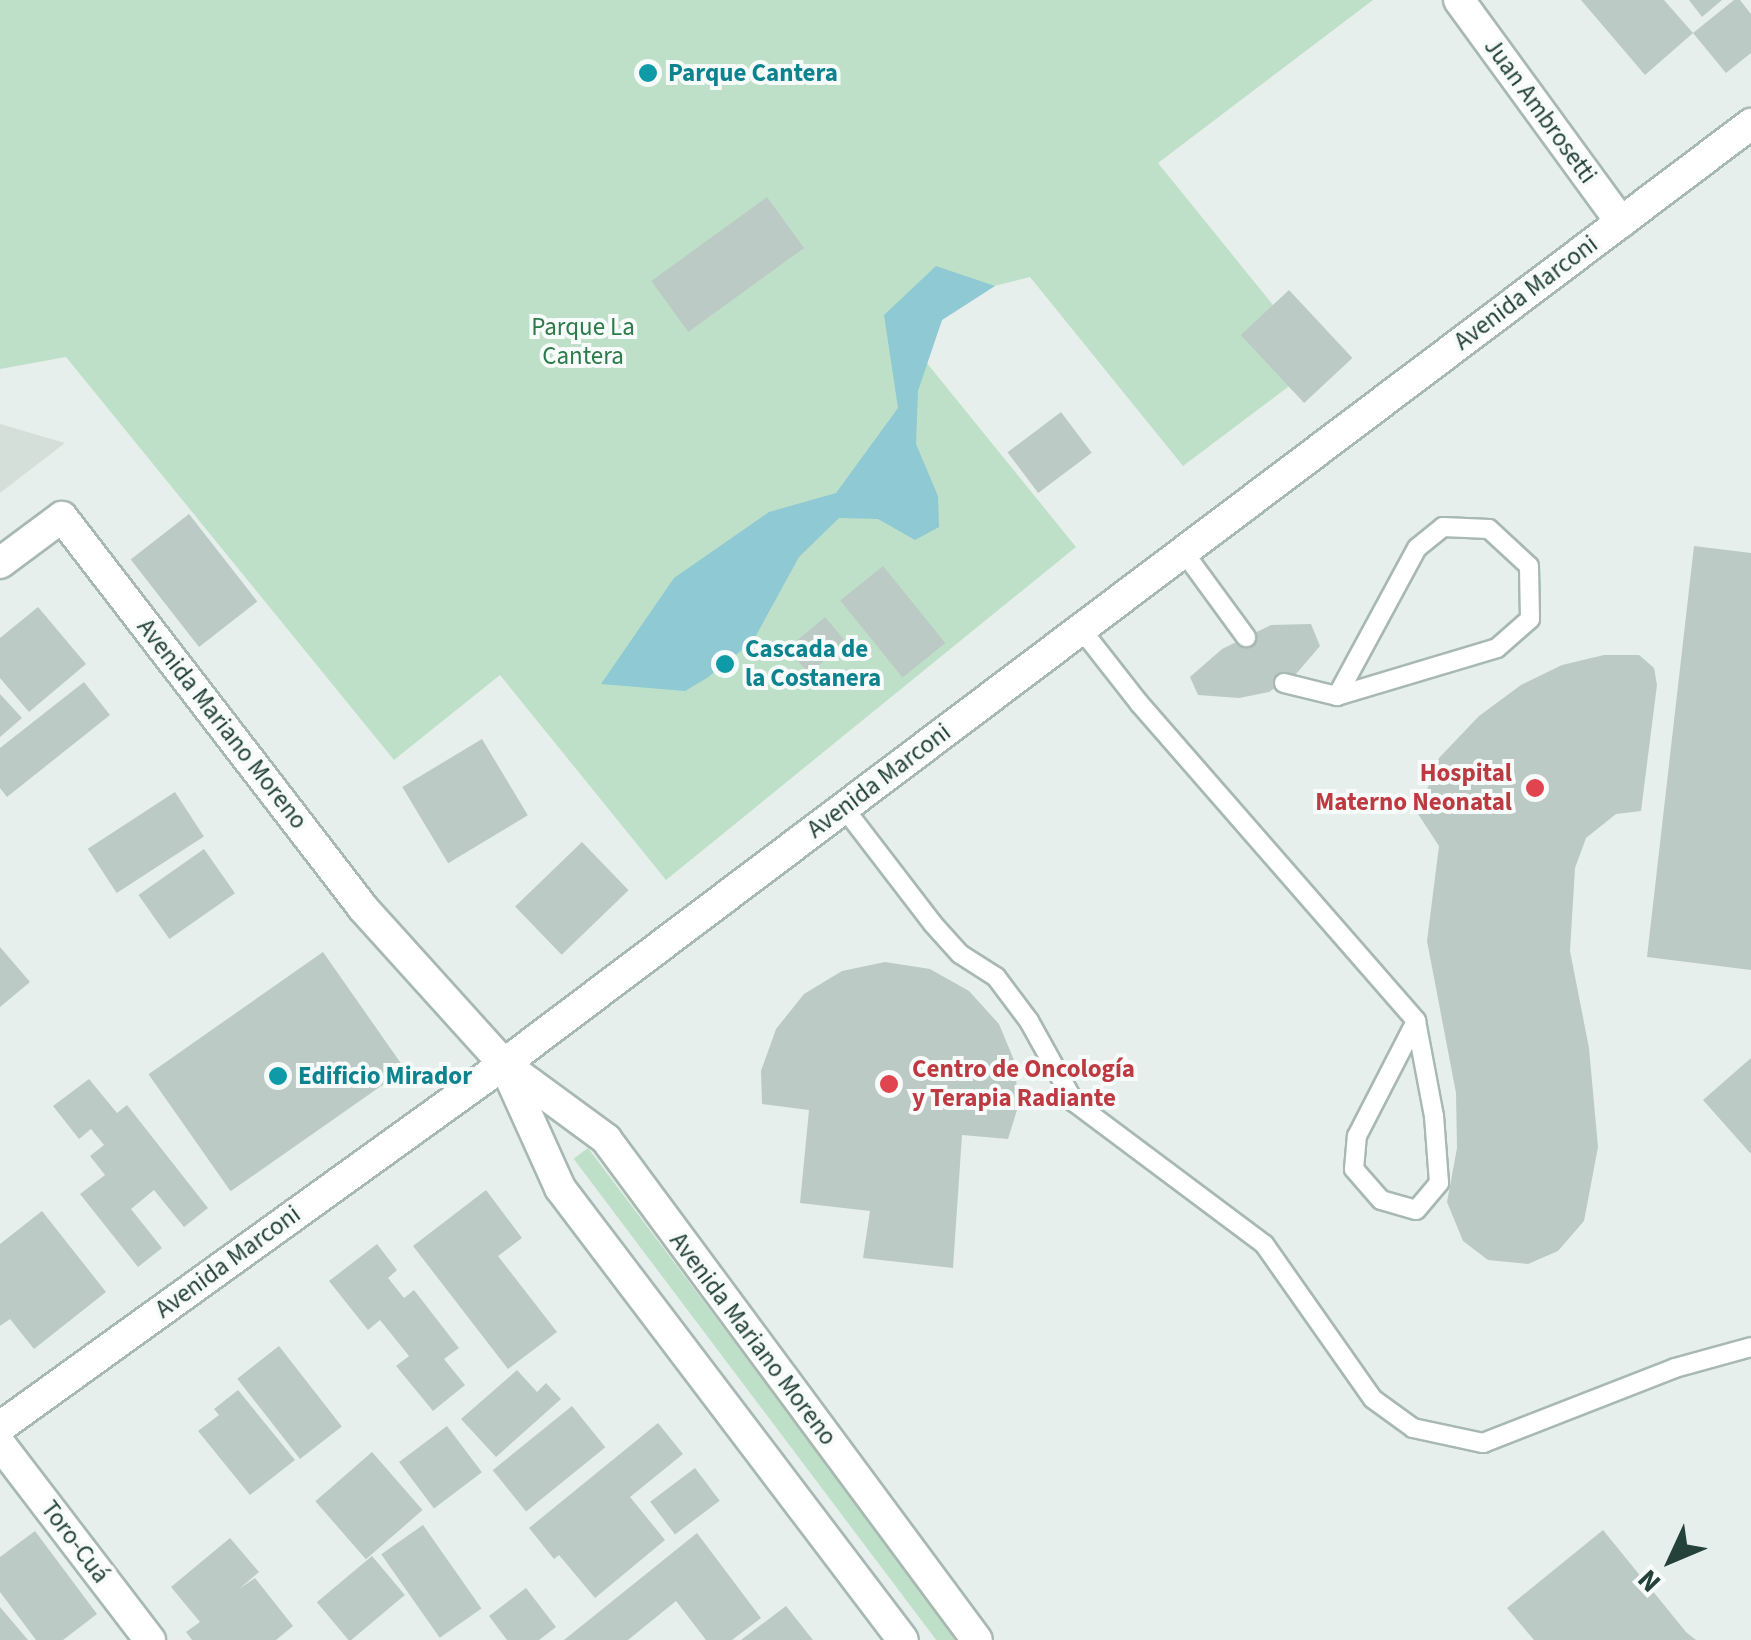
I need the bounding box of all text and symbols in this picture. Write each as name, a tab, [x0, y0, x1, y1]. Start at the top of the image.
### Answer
street label: Juan Ambrosetti	[1477, 33, 1603, 189]
place label: Parque Cantera	[668, 58, 838, 88]
marker: Parque Cantera	[637, 62, 659, 84]
street label: Avenida Marconi	[1448, 229, 1604, 357]
park label: Parque La Cantera	[531, 313, 635, 372]
street label: Avenida Mariano Moreno	[130, 613, 314, 835]
place label: Cascada de la Costanera	[745, 635, 881, 694]
marker: Cascada de la Costanera	[714, 653, 736, 675]
street label: Avenida Marconi	[801, 717, 957, 845]
place label: Hospital Materno Neonatal	[1315, 759, 1512, 818]
marker: Hospital Materno Neonatal	[1522, 775, 1548, 801]
place label: Centro de Oncología y Terapia Radiante	[912, 1055, 1135, 1114]
place label: Edificio Mirador	[298, 1061, 472, 1091]
marker: Edificio Mirador	[267, 1065, 289, 1087]
marker: Centro de Oncología y Terapia Radiante	[876, 1071, 902, 1097]
street label: Avenida Marconi	[150, 1199, 306, 1325]
street label: Avenida Mariano Moreno	[663, 1227, 843, 1451]
street label: Toro-Cuá	[34, 1495, 116, 1589]
north arrow	[1621, 1510, 1721, 1610]
text: N	[1629, 1560, 1670, 1601]

